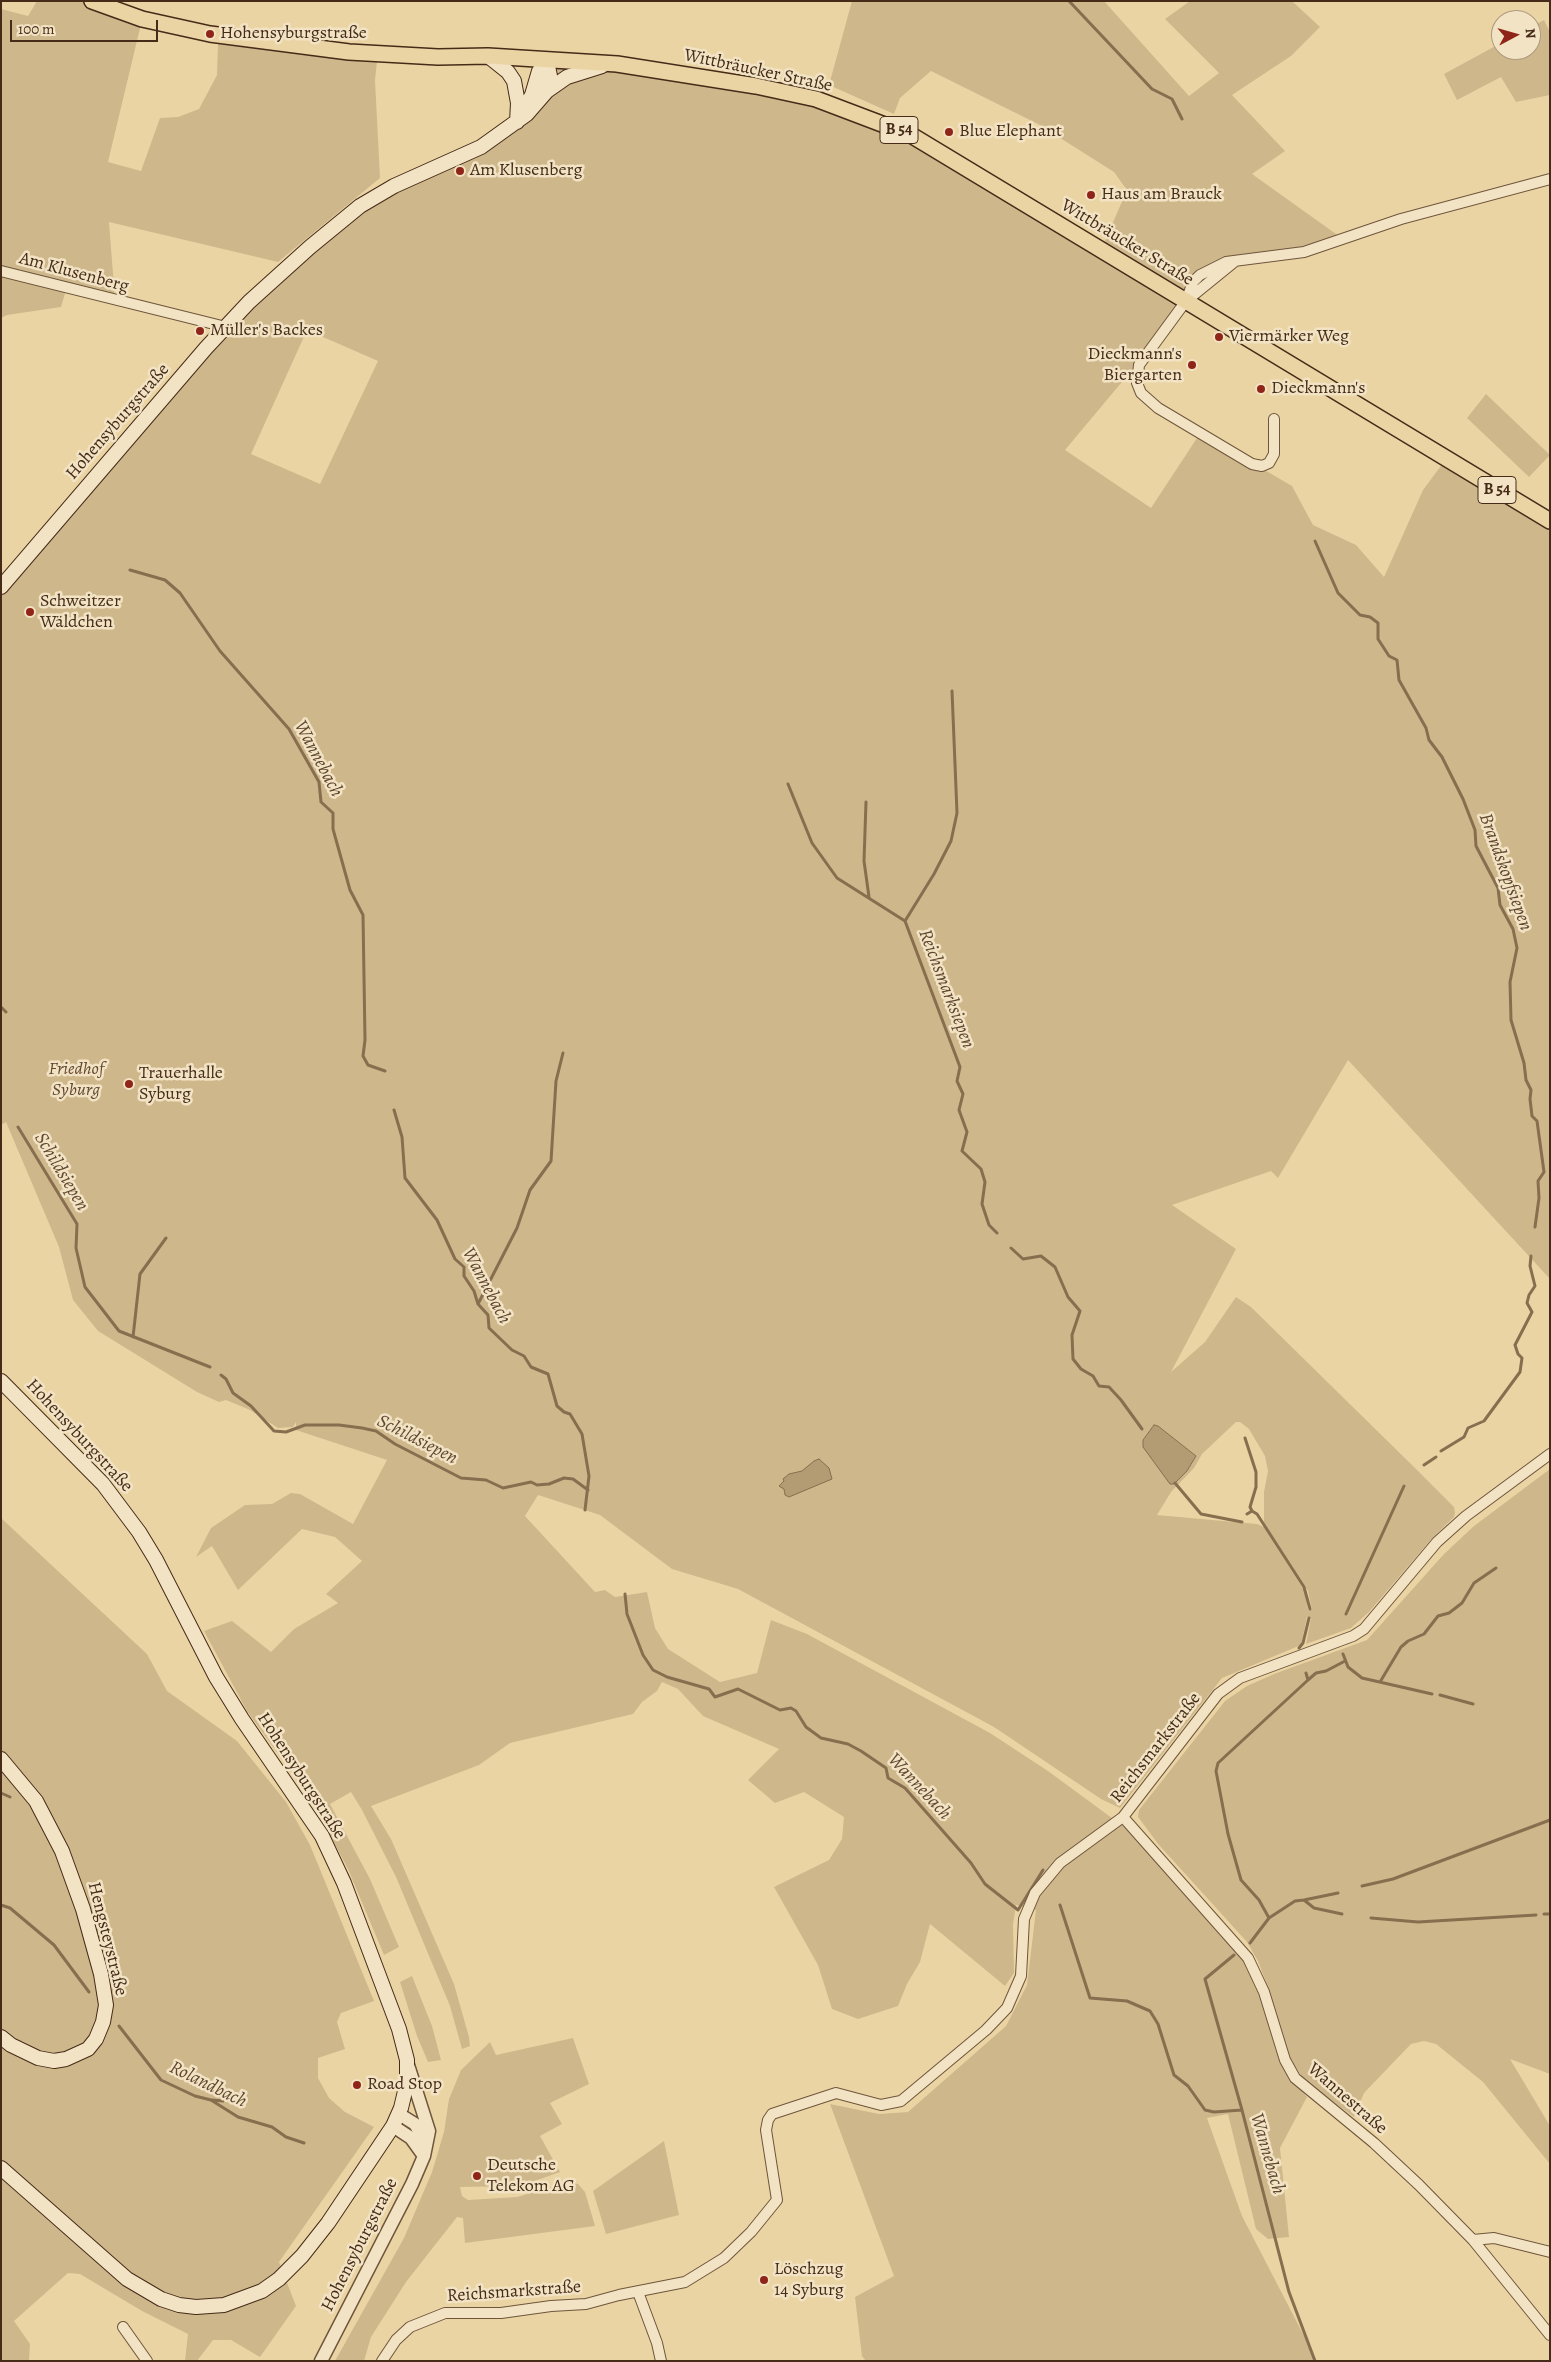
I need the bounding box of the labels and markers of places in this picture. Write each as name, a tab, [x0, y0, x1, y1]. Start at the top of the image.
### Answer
place label: Hohensyburgstraße	[220, 23, 367, 45]
marker: Hohensyburgstraße	[204, 28, 216, 40]
place label: Blue Elephant	[959, 121, 1062, 143]
marker: Blue Elephant	[943, 126, 955, 138]
place label: Am Klusenberg	[470, 160, 582, 182]
marker: Am Klusenberg	[454, 165, 466, 177]
place label: Haus am Brauck	[1101, 184, 1222, 206]
marker: Haus am Brauck	[1085, 189, 1097, 201]
place label: Müller's Backes	[210, 320, 323, 342]
marker: Müller's Backes	[194, 325, 206, 337]
place label: Viermärker Weg	[1229, 326, 1349, 348]
marker: Viermärker Weg	[1213, 331, 1225, 343]
place label: Dieckmann's Biergarten	[1088, 344, 1182, 386]
marker: Dieckmann's Biergarten	[1186, 359, 1198, 371]
place label: Dieckmann's	[1271, 378, 1365, 400]
marker: Dieckmann's	[1255, 383, 1267, 395]
place label: Schweitzer Wäldchen	[40, 591, 121, 634]
marker: Schweitzer Wäldchen	[24, 606, 36, 618]
place label: Trauerhalle Syburg	[139, 1063, 223, 1106]
marker: Trauerhalle Syburg	[123, 1078, 135, 1090]
place label: Road Stop	[367, 2074, 442, 2096]
marker: Road Stop	[351, 2079, 363, 2091]
place label: Deutsche Telekom AG	[487, 2155, 575, 2198]
marker: Deutsche Telekom AG	[471, 2170, 483, 2182]
place label: Löschzug 14 Syburg	[774, 2259, 844, 2302]
marker: Löschzug 14 Syburg	[758, 2274, 770, 2286]

